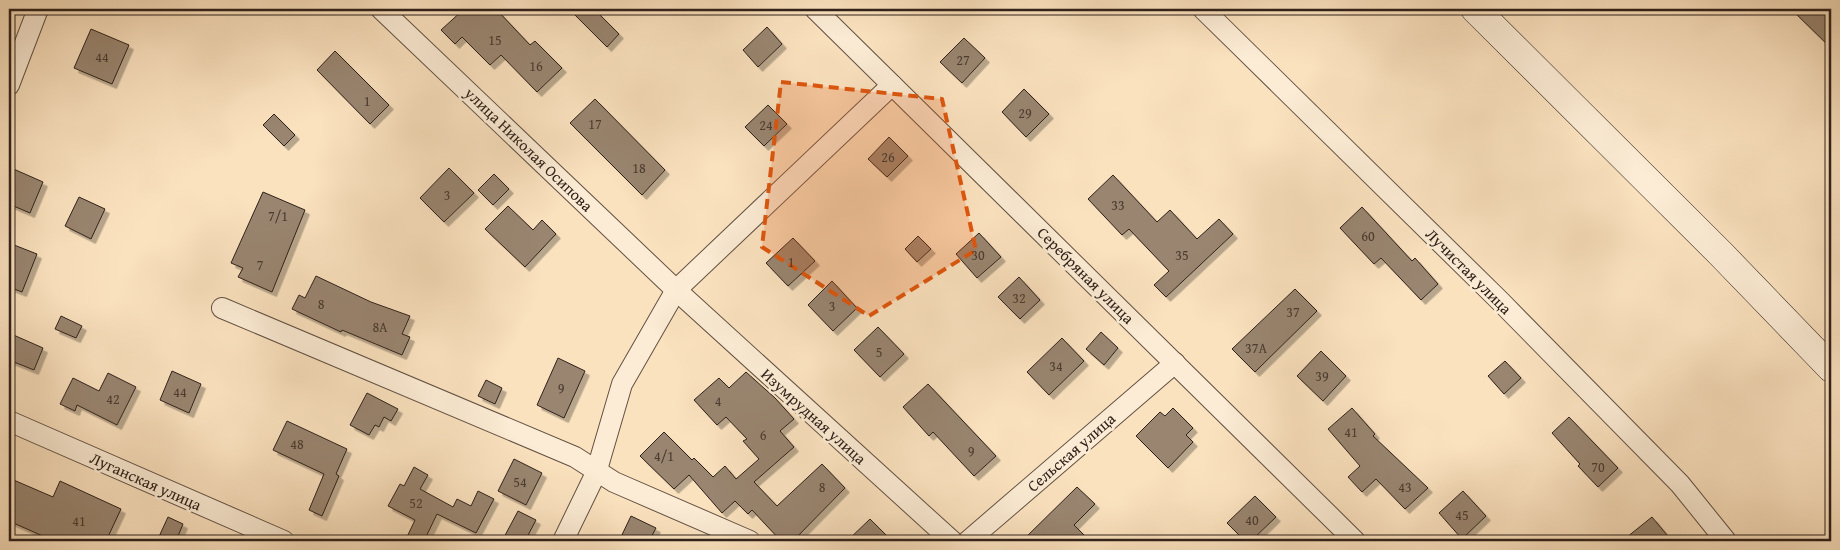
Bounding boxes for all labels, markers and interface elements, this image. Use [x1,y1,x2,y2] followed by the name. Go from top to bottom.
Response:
[488,30,502,50] house number: 15
[95,47,109,67] house number: 44
[956,50,970,70] house number: 27
[529,56,543,76] house number: 16
[459,80,599,217] street label: улица Николая Осипова
[364,91,370,111] house number: 1
[1018,103,1032,123] house number: 29
[588,114,602,134] house number: 17
[759,115,773,135] house number: 24
[881,147,895,167] house number: 26
[632,158,646,178] house number: 18
[444,185,450,205] house number: 3
[1111,195,1125,215] house number: 33
[268,206,288,226] house number: 7/1
[1032,221,1140,329] street label: Серебряная улица
[1420,222,1518,320] street label: Лучистая улица
[1361,226,1375,246] house number: 60
[971,245,985,265] house number: 30
[1175,245,1189,265] house number: 35
[788,252,794,272] house number: 1
[257,255,264,275] house number: 7
[1012,288,1026,308] house number: 32
[318,294,325,314] house number: 8
[829,296,835,316] house number: 3
[1286,302,1300,322] house number: 37
[372,317,388,337] house number: 8А
[1245,338,1267,358] house number: 37А
[876,342,882,362] house number: 5
[1049,356,1063,376] house number: 34
[756,362,872,470] street label: Изумрудная улица
[1315,366,1329,386] house number: 39
[558,378,565,398] house number: 9
[173,382,187,402] house number: 44
[106,389,120,409] house number: 42
[715,391,722,411] house number: 4
[1021,406,1121,497] street label: Сельская улица
[1344,422,1358,442] house number: 41
[760,425,767,445] house number: 6
[290,434,304,454] house number: 48
[968,441,975,461] house number: 9
[86,446,206,516] street label: Луганская улица
[654,446,674,466] house number: 4/1
[1591,457,1605,477] house number: 70
[513,472,527,492] house number: 54
[819,477,826,497] house number: 8
[1398,477,1412,497] house number: 43
[409,493,423,513] house number: 52
[1455,505,1469,525] house number: 45
[1245,510,1259,530] house number: 40
[72,511,86,531] house number: 41

